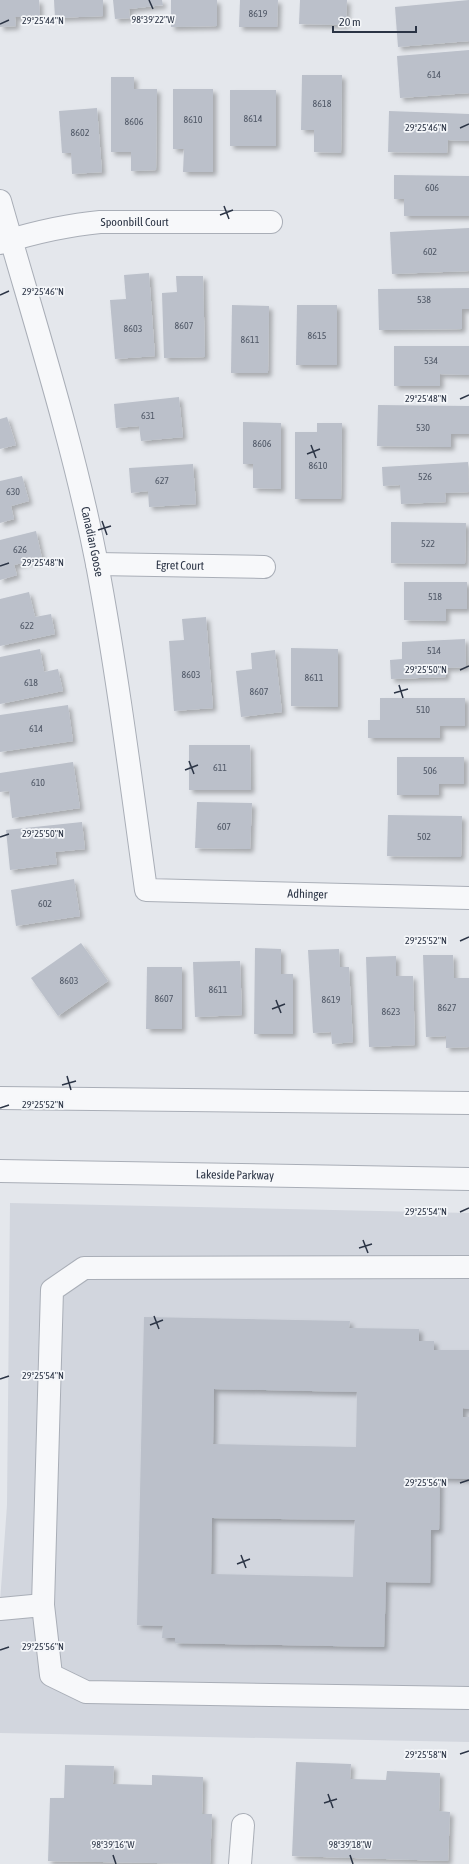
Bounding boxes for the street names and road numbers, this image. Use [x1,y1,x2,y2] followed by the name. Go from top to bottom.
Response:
[101,215,169,229] street label: Spoonbill Court
[78,505,106,578] street label: Canadian Goose
[156,558,205,573] street label: Egret Court
[287,887,328,902] street label: Adhinger
[196,1167,274,1183] street label: Lakeside Parkway

